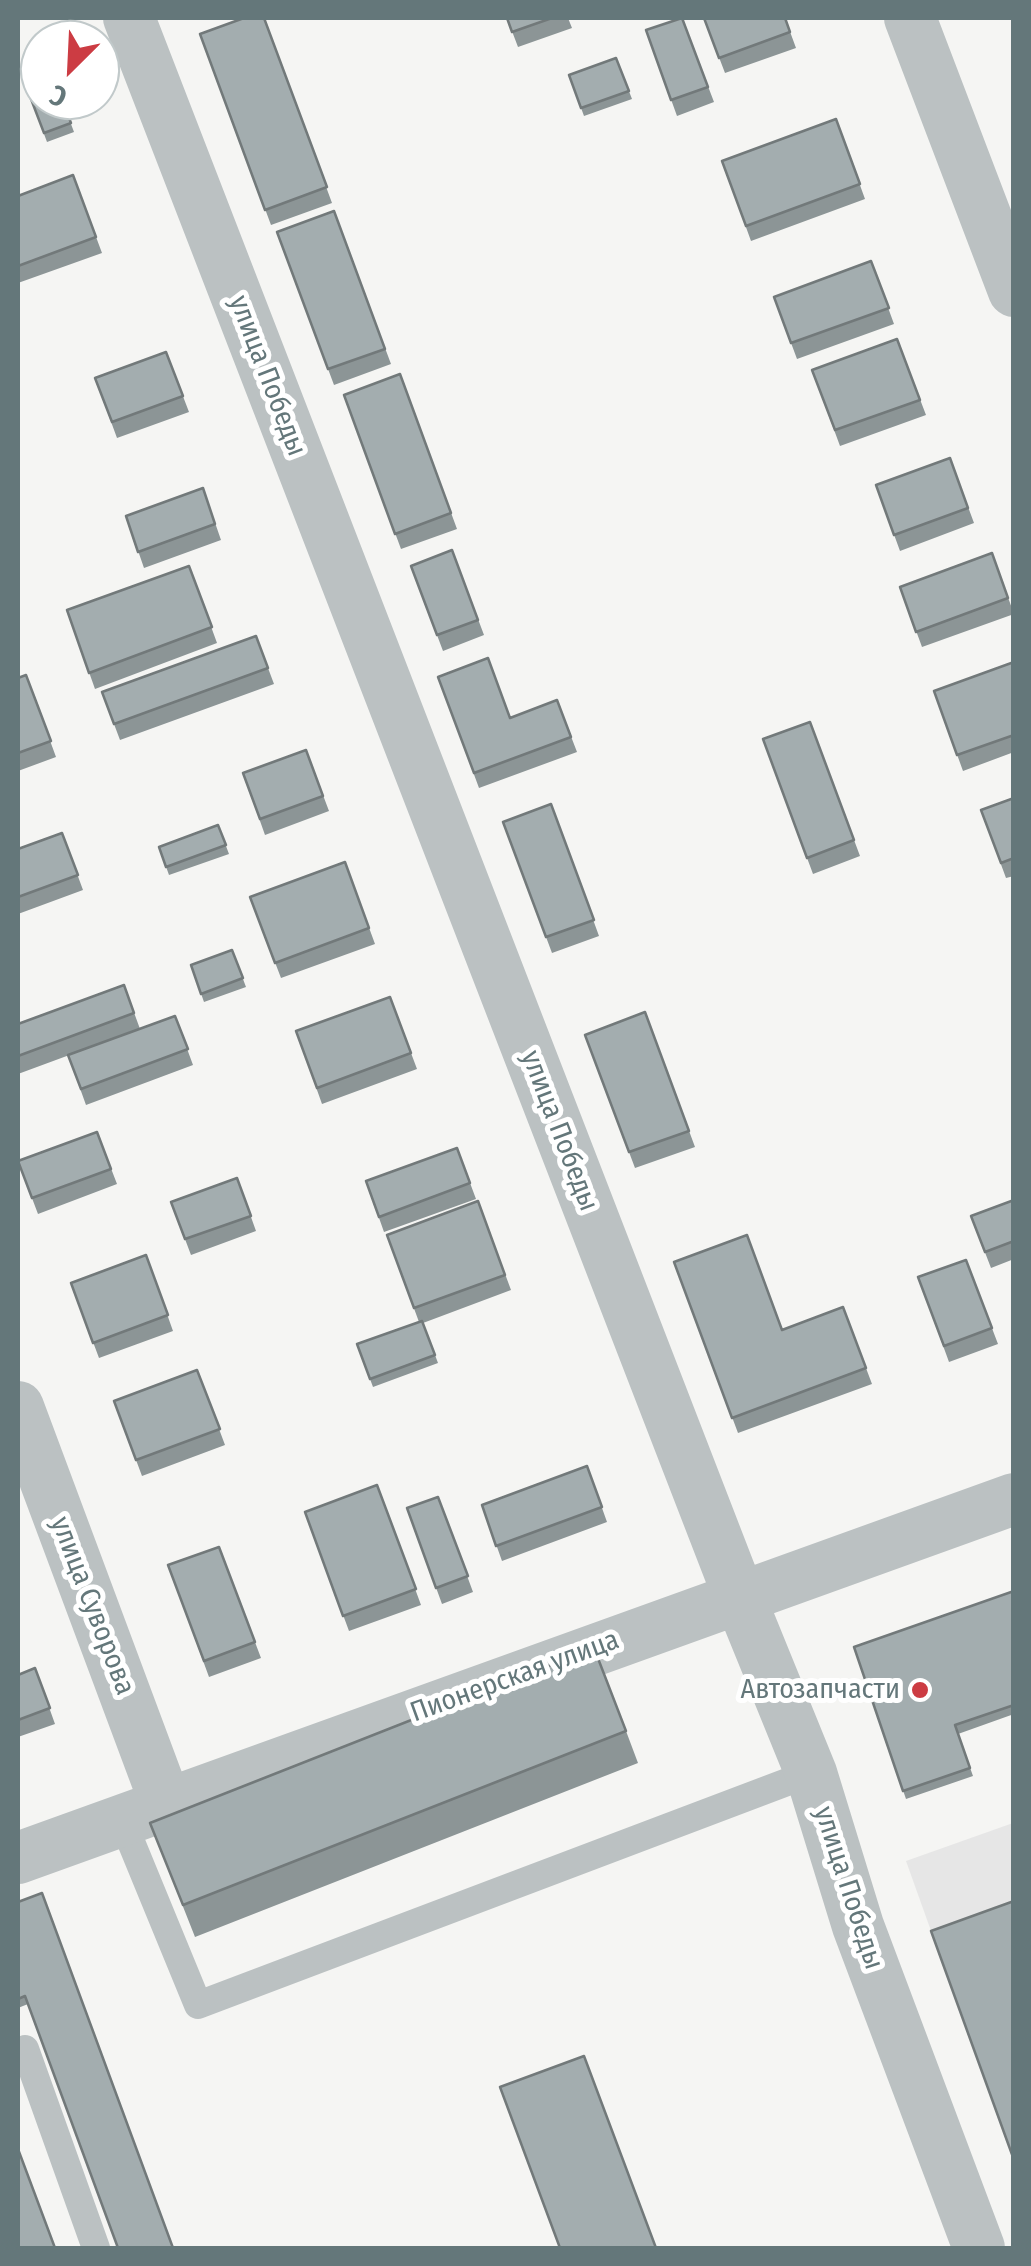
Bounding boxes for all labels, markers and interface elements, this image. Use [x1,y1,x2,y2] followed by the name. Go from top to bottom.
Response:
[20,20,120,120] north arrow
[45,78,72,114] text: С
[221,291,313,461] street label: улица Победы
[513,1046,605,1216] street label: улица Победы
[43,1512,141,1700] street label: улица Суворова
[406,1624,624,1730] street label: Пионерская улица
[740,1673,900,1707] place label: Автозапчасти
[909,1679,931,1701] marker: Автозапчасти
[806,1802,890,1974] street label: улица Победы

